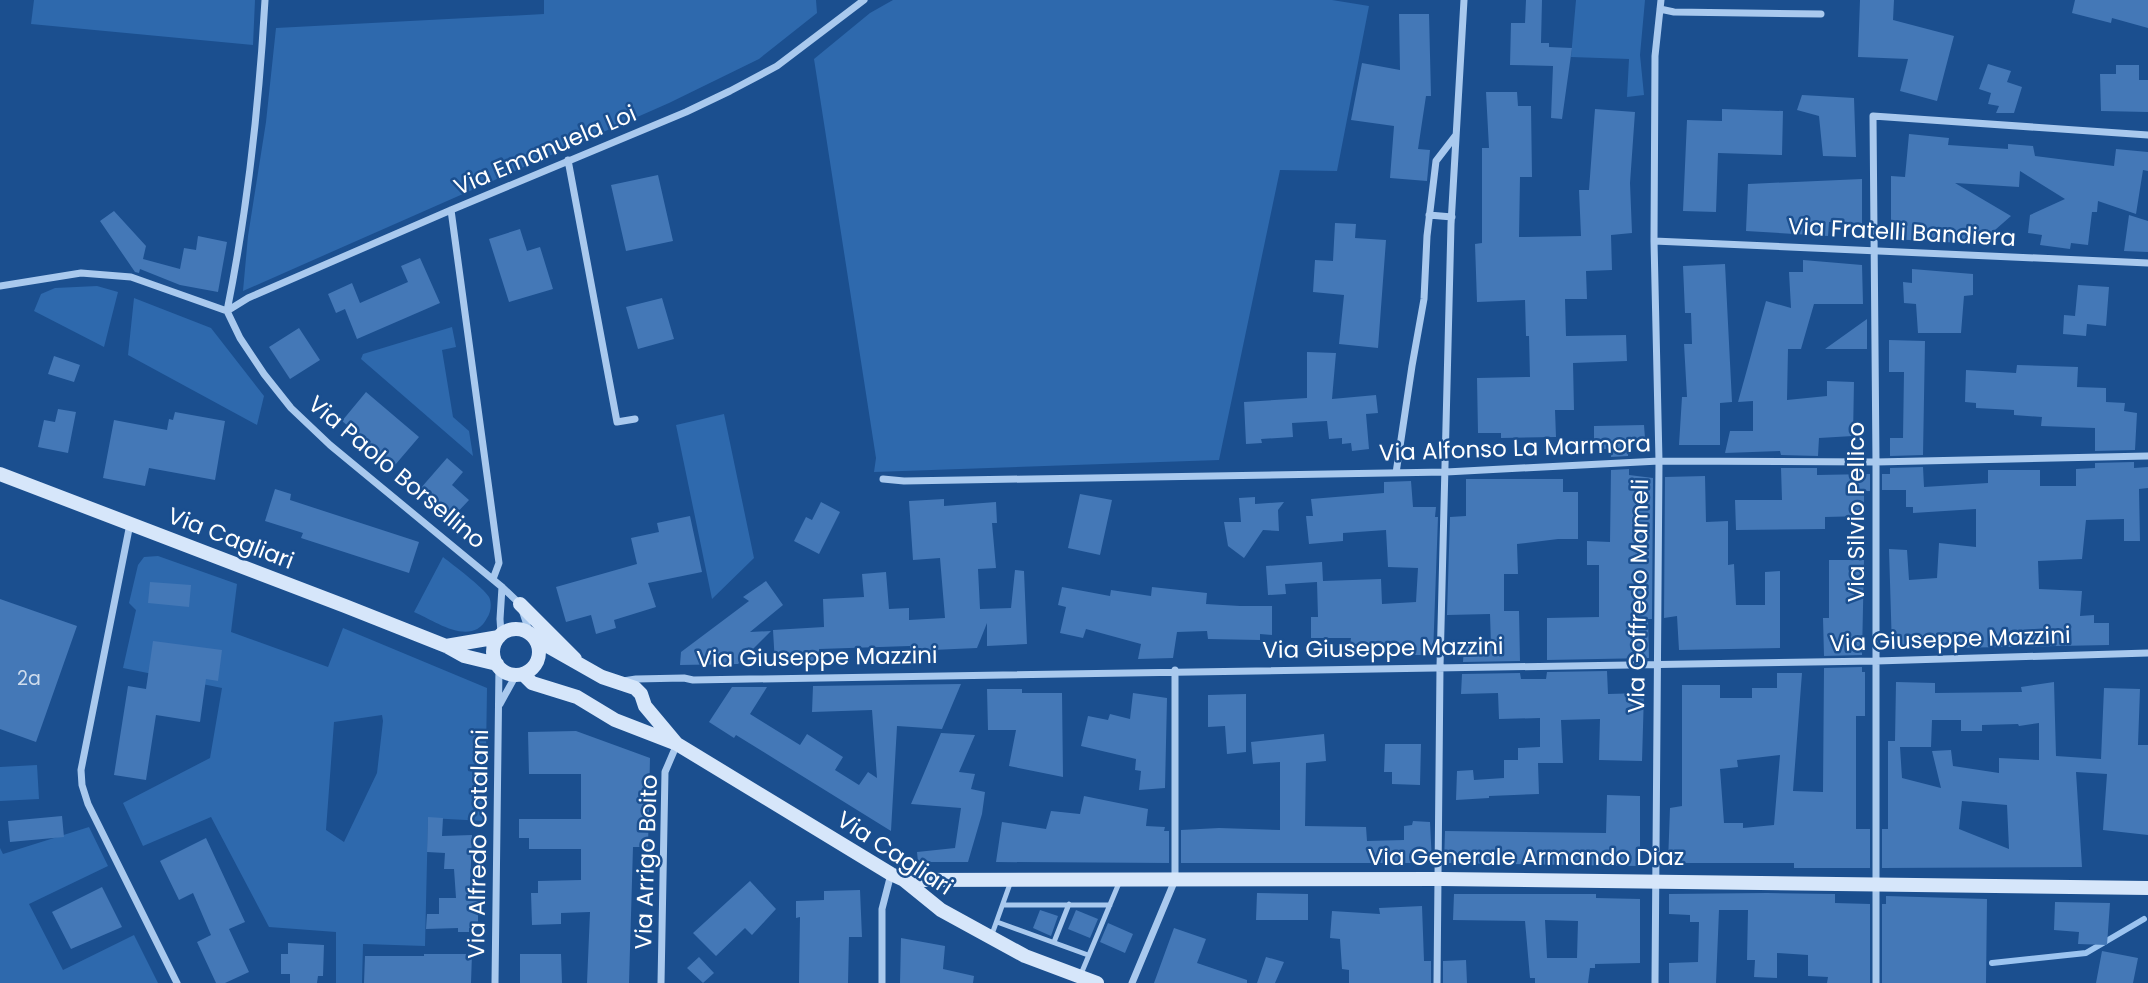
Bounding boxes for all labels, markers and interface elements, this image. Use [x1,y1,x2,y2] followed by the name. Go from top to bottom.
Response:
[449,97,641,203] street label: Via Emanuela Loi
[1787,210,2017,254] street label: Via Fratelli Bandiera
[301,388,493,556] street label: Via Paolo Borsellino
[1840,422,1872,602] street label: Via Silvio Pellico
[1379,427,1651,469] street label: Via Alfonso La Marmora
[1620,478,1656,714] street label: Via Goffredo Mameli
[163,499,299,577] street label: Via Cagliari
[1829,619,2071,659] street label: Via Giuseppe Mazzini
[1262,630,1504,666] street label: Via Giuseppe Mazzini
[696,639,938,675] street label: Via Giuseppe Mazzini
[17,665,41,692] house number: 2a
[460,729,496,959] street label: Via Alfredo Catalani
[627,774,665,950] street label: Via Arrigo Boito
[831,803,959,903] street label: Via Cagliari
[1368,841,1684,873] street label: Via Generale Armando Diaz

